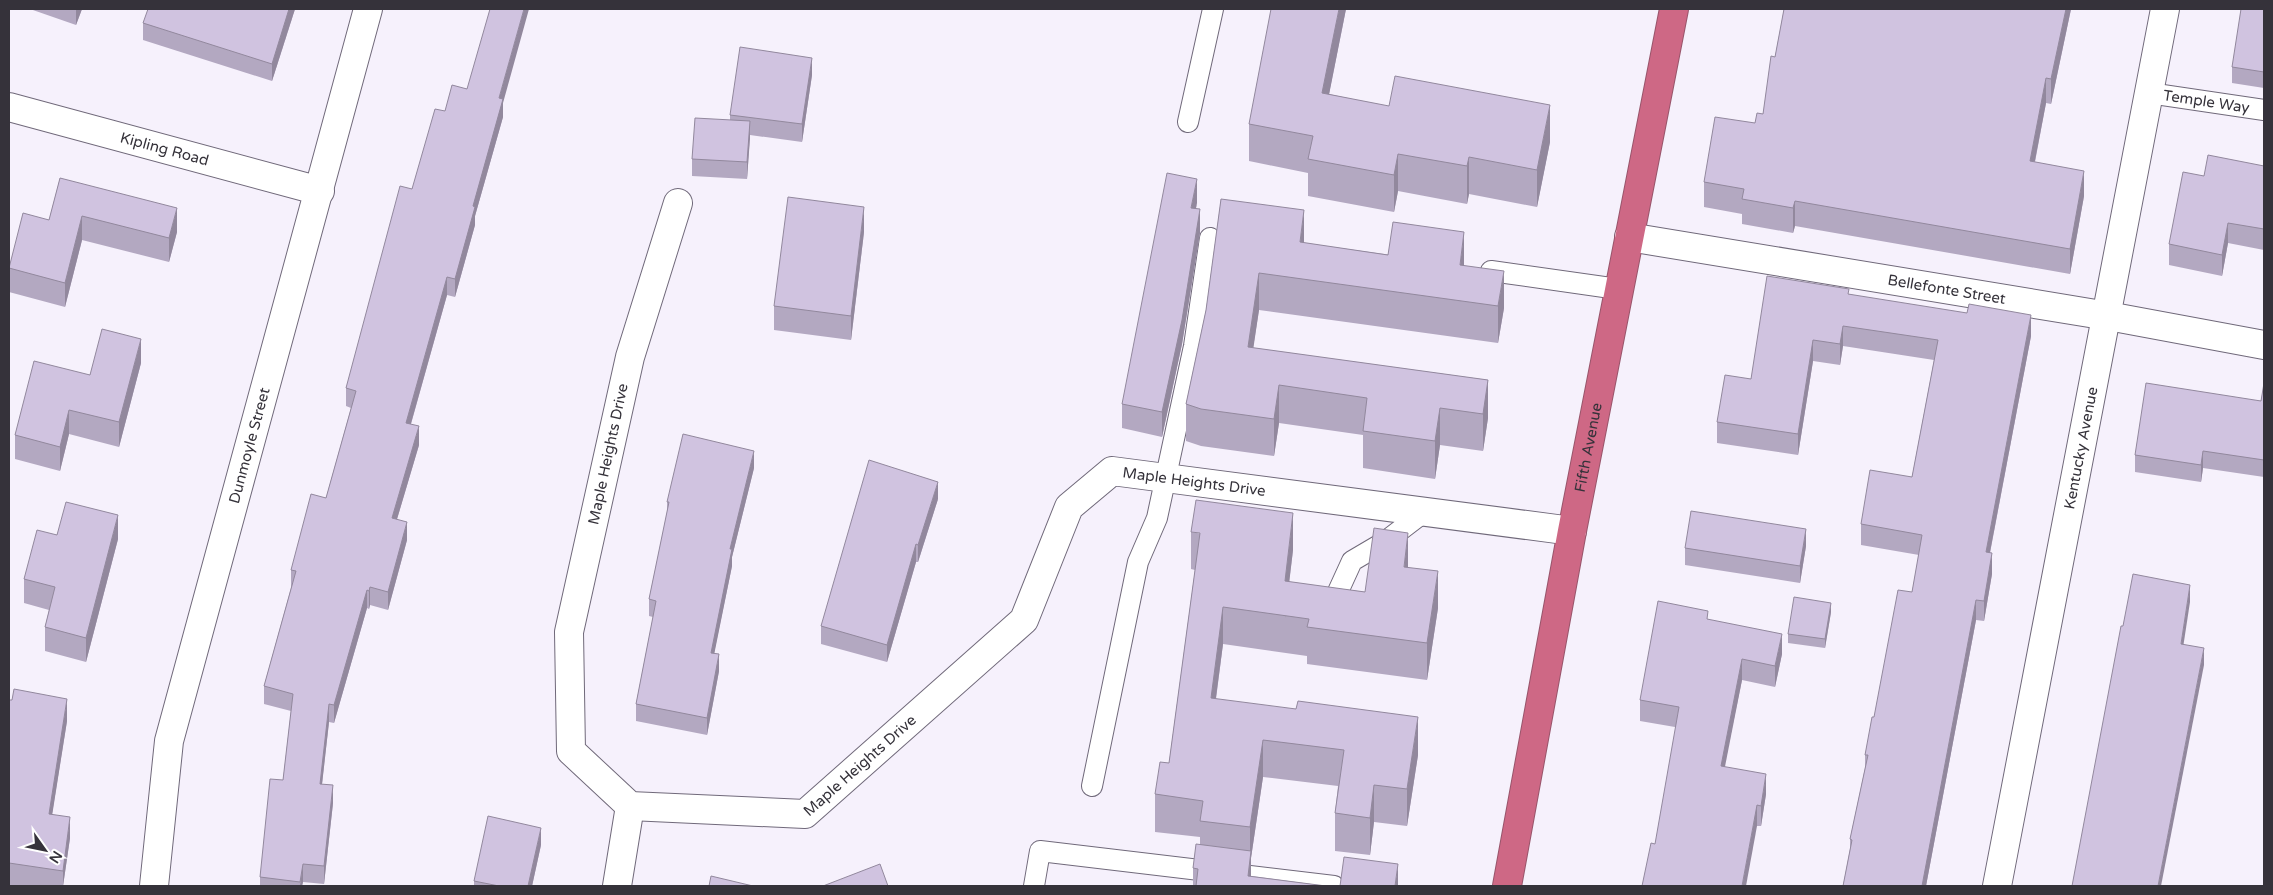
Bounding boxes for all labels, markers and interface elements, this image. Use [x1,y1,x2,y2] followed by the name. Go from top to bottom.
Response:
[2162,86,2251,117] street label: Temple Way
[118,128,211,170] street label: Kipling Road
[1886,271,2007,308] street label: Bellefonte Street
[584,382,632,526] street label: Maple Heights Drive
[225,385,274,505] street label: Dunmoyle Street
[2060,385,2101,511] street label: Kentucky Avenue
[1571,401,1606,494] street label: Fifth Avenue
[1122,463,1267,500] street label: Maple Heights Drive
[800,711,920,820] street label: Maple Heights Drive
[20,825,70,875] north arrow
[45,847,66,866] text: N

